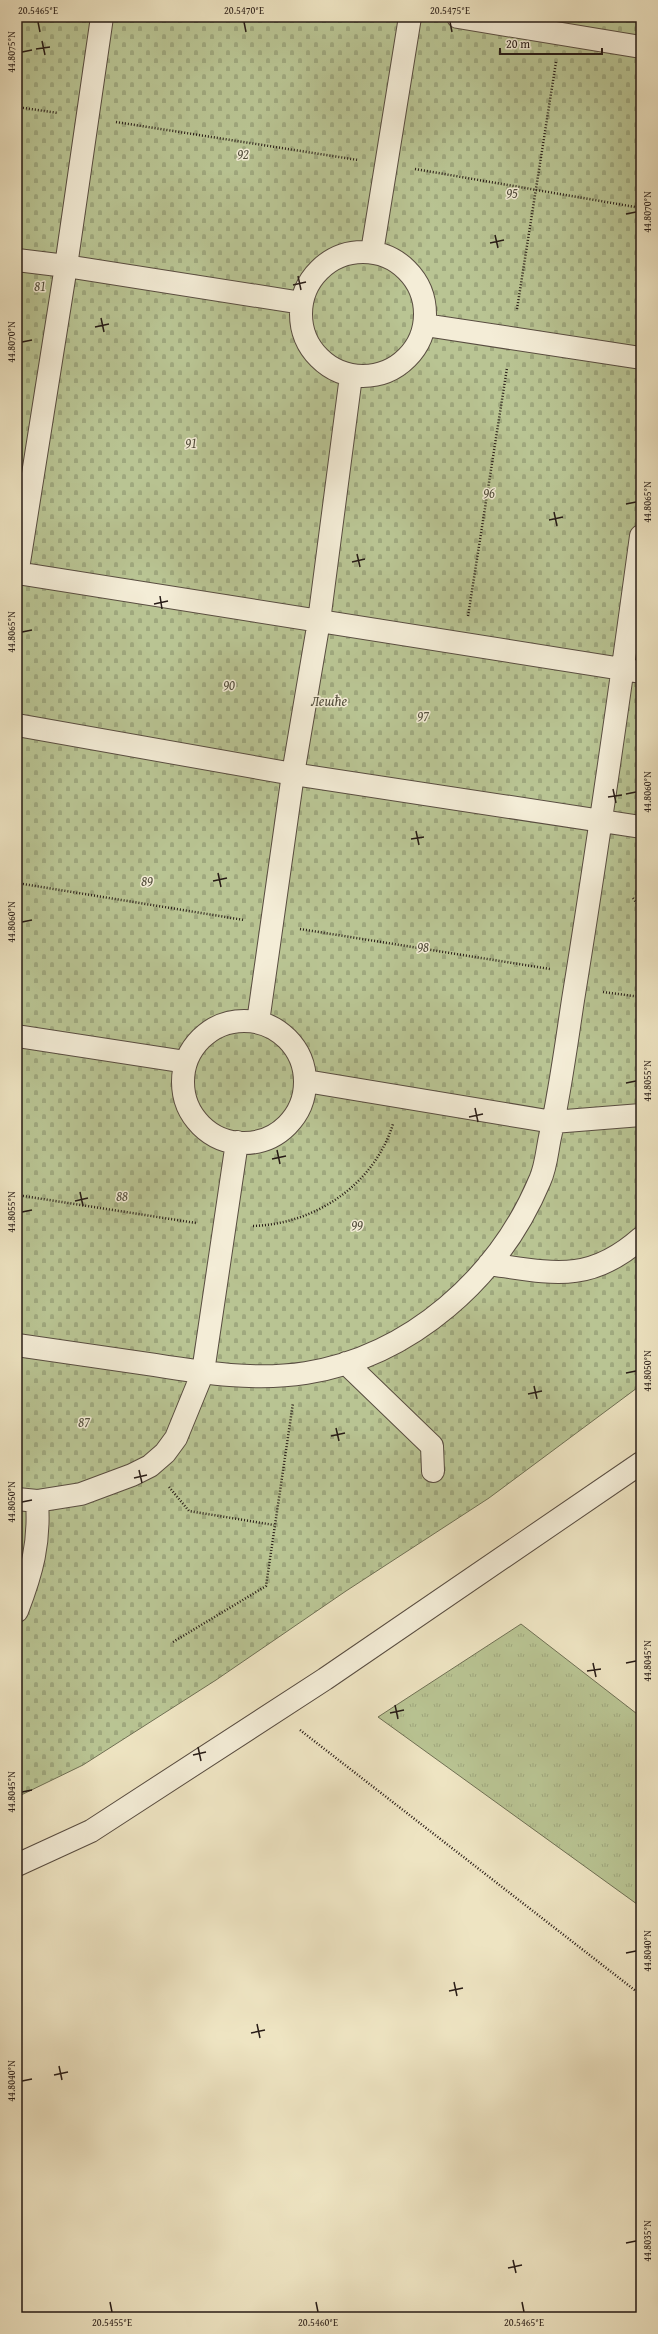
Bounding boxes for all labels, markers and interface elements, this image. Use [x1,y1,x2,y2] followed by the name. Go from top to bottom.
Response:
[18,3,58,18] text: 20.5465°E
[224,3,264,18] text: 20.5470°E
[430,3,470,18] text: 20.5475°E
[500,30,602,56] scale bar
[4,31,19,73] text: 44.8075°N
[506,35,530,52] text: 20 m
[237,144,249,164] park label: 92
[506,183,518,203] park label: 95
[640,191,655,233] text: 44.8070°N
[34,276,46,296] park label: 81
[4,321,19,363] text: 44.8070°N
[185,433,197,453] park label: 91
[640,481,655,523] text: 44.8065°N
[483,483,495,503] park label: 96
[4,611,19,653] text: 44.8065°N
[223,675,235,695] park label: 90
[311,691,348,711] park label: Лешће
[417,706,430,726] park label: 97
[640,771,655,813] text: 44.8060°N
[141,871,153,891] park label: 89
[4,901,19,943] text: 44.8060°N
[417,937,429,957] park label: 98
[640,1060,655,1102] text: 44.8055°N
[116,1186,128,1206] park label: 88
[4,1191,19,1233] text: 44.8055°N
[351,1215,363,1235] park label: 99
[640,1350,655,1392] text: 44.8050°N
[78,1412,91,1432] park label: 87
[4,1481,19,1523] text: 44.8050°N
[640,1640,655,1682] text: 44.8045°N
[4,1771,19,1813] text: 44.8045°N
[640,1930,655,1972] text: 44.8040°N
[4,2060,19,2102] text: 44.8040°N
[640,2220,655,2262] text: 44.8035°N
[92,2315,132,2330] text: 20.5455°E
[298,2315,338,2330] text: 20.5460°E
[504,2315,544,2330] text: 20.5465°E

